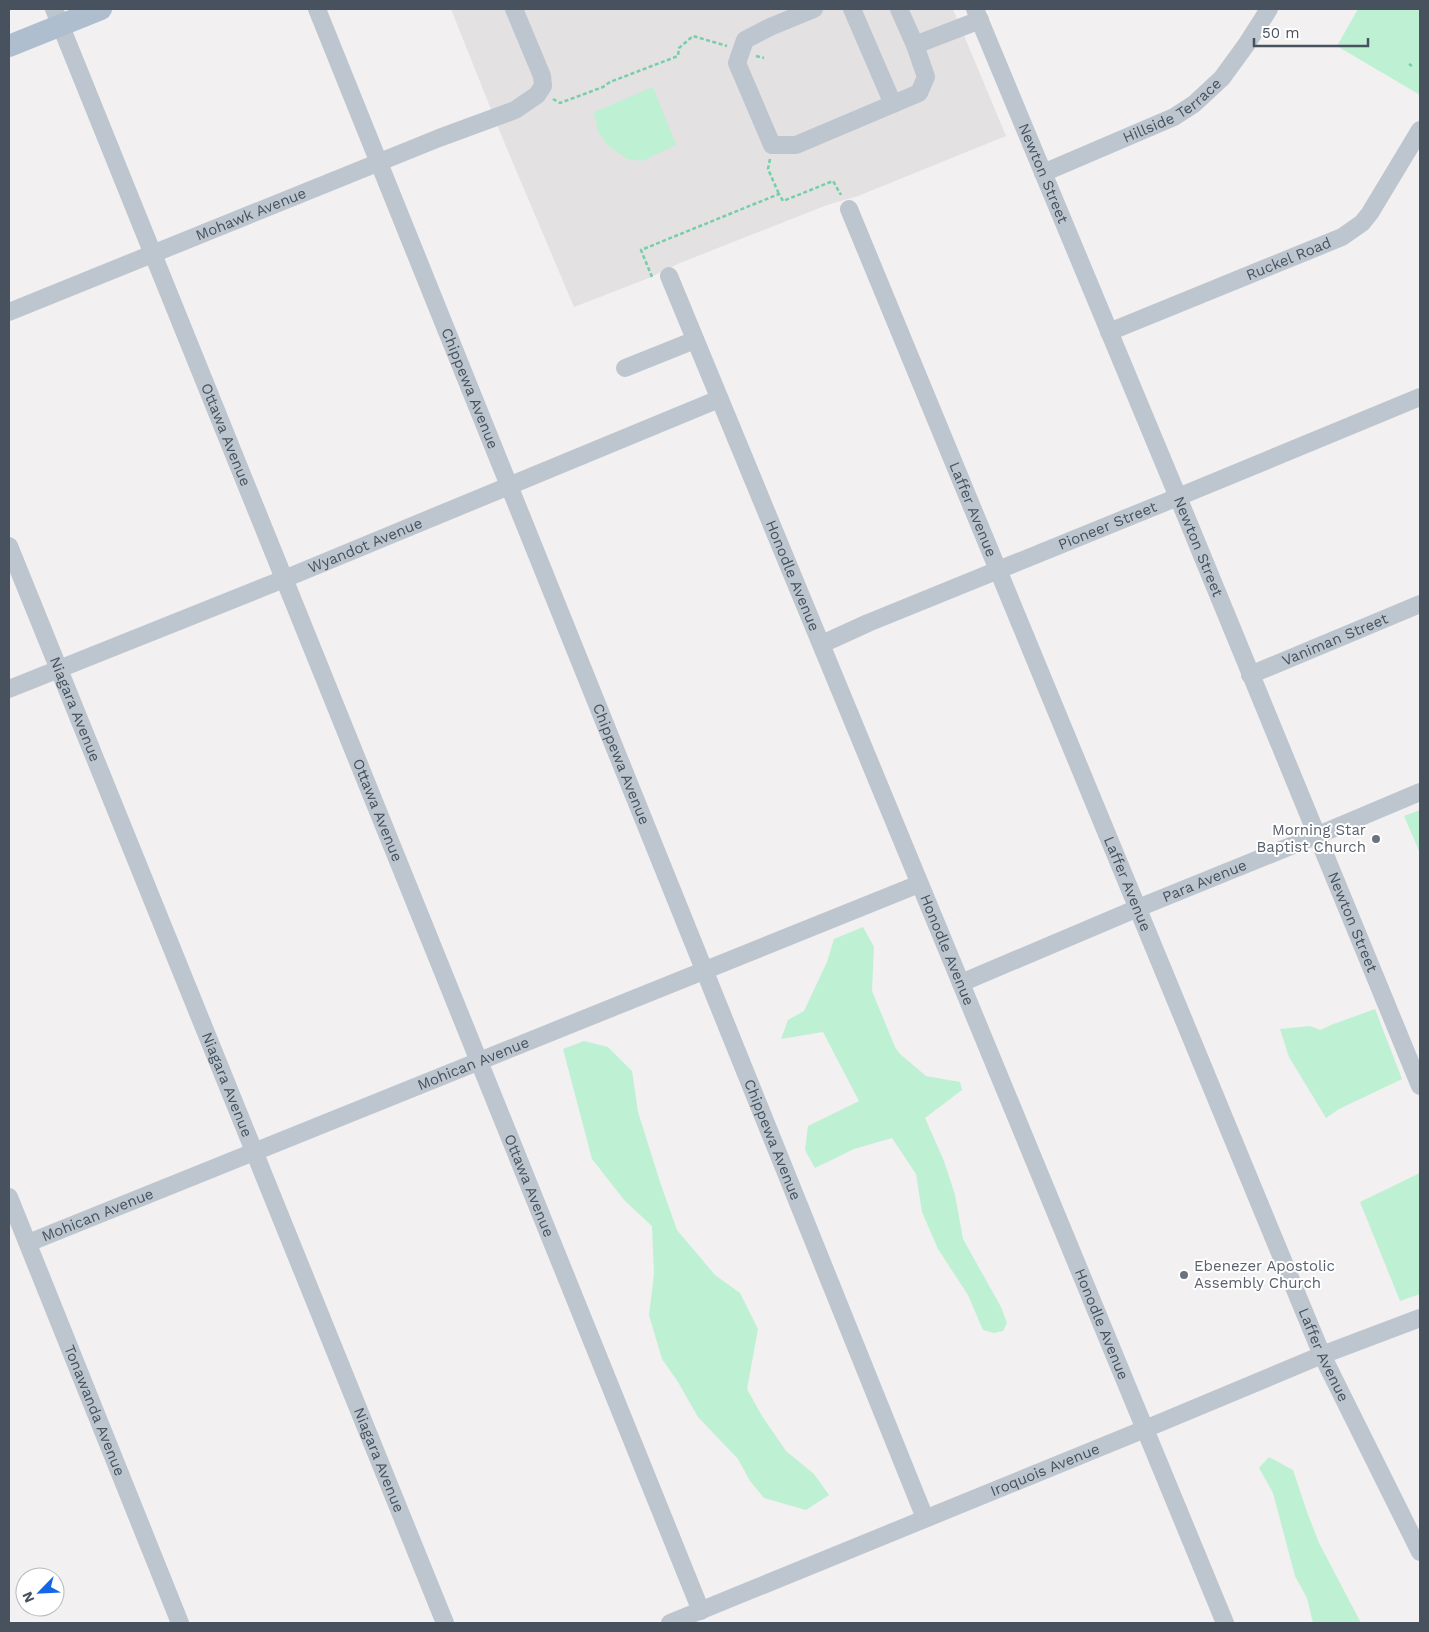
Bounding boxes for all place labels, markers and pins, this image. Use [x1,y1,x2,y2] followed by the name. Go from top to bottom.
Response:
[1256,821,1366,856] place label: Morning Star Baptist Church
[1370,833,1382,845] marker: Morning Star Baptist Church
[1194,1257,1335,1292] place label: Ebenezer Apostolic Assembly Church
[1178,1269,1190,1281] marker: Ebenezer Apostolic Assembly Church

